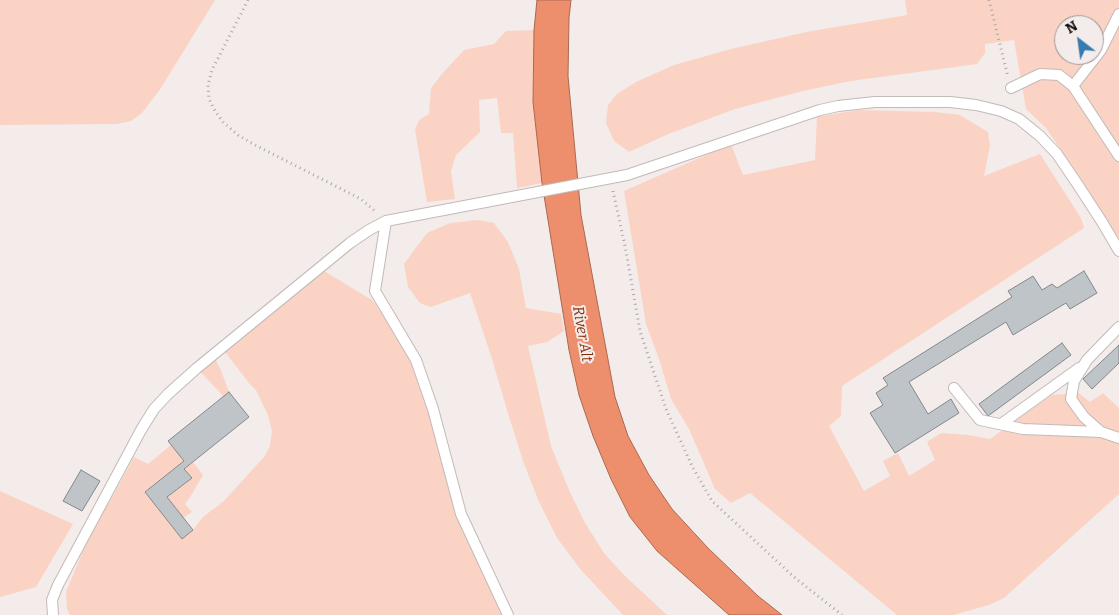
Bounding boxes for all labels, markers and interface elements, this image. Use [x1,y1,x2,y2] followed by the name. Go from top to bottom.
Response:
[1054,15,1104,65] north arrow
[1063,17,1081,38] text: N
[568,305,596,363] water label: River Alt

